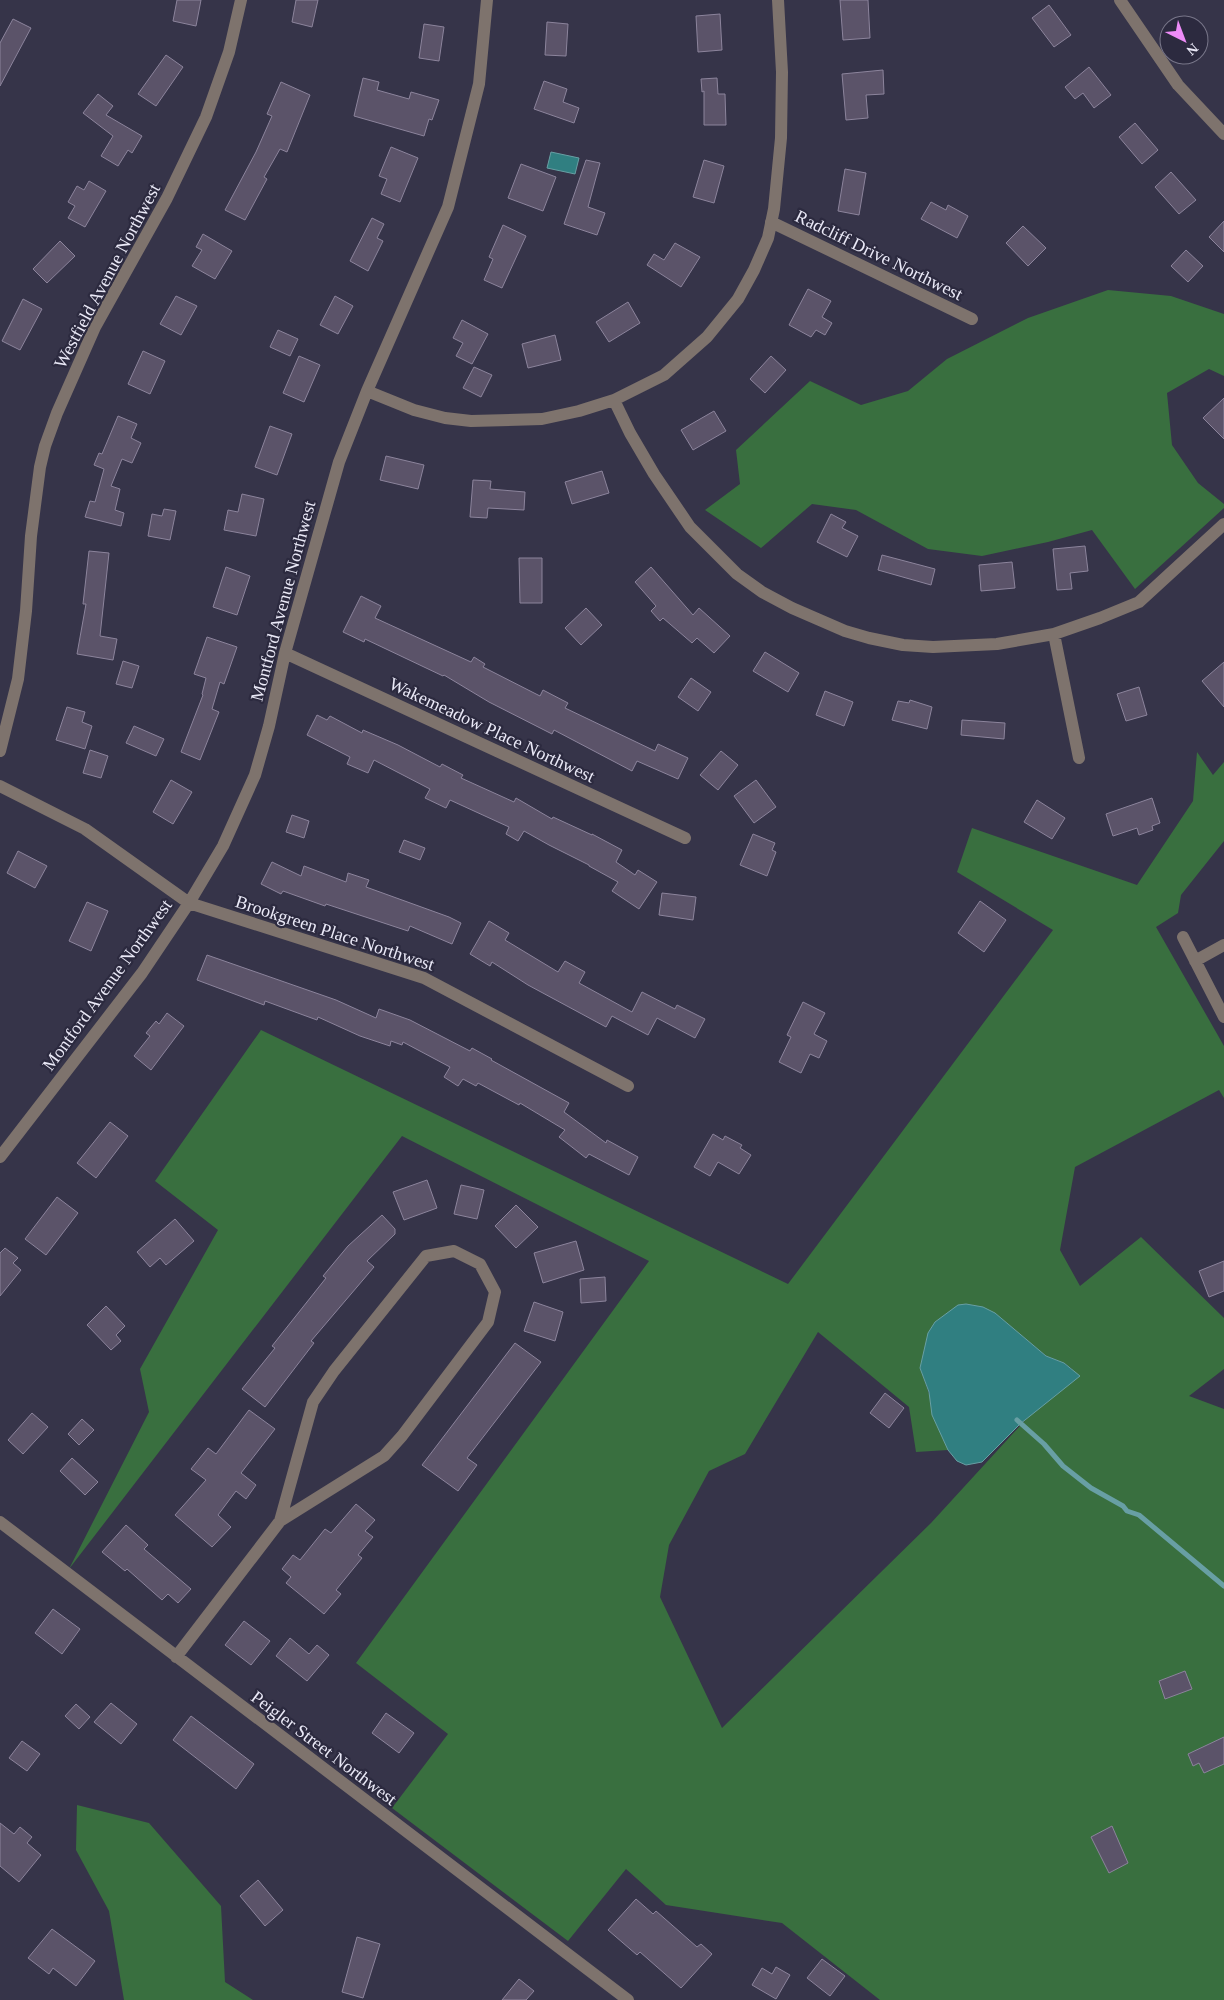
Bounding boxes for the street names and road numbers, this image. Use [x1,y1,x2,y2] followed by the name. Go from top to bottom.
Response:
[50,180,164,372] street label: Westfield Avenue Northwest
[792,206,966,304] street label: Radcliff Drive Northwest
[247,499,319,703] street label: Montford Avenue Northwest
[386,674,598,786] street label: Wakemeadow Place Northwest
[233,891,437,975] street label: Brookgreen Place Northwest
[38,896,176,1074] street label: Montford Avenue Northwest
[247,1687,401,1809] street label: Peigler Street Northwest

